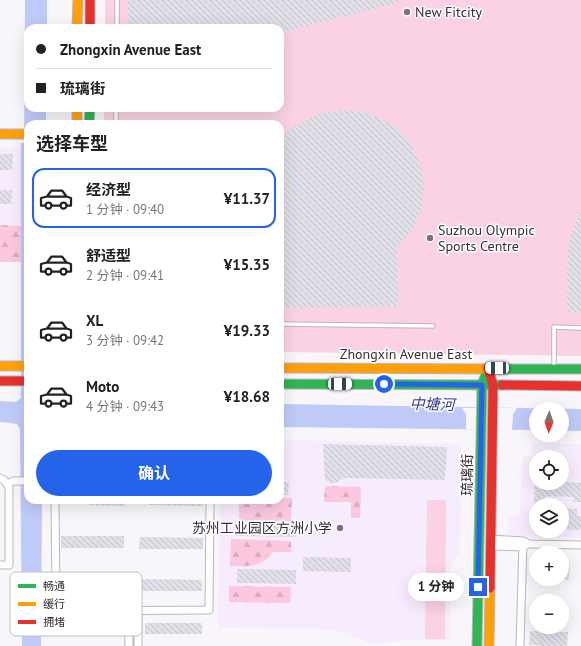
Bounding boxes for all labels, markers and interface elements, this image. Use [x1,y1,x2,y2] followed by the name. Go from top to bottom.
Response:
[415,3,482,21] place label: New Fitcity
[402,7,412,17] marker: New Fitcity
[60,40,201,59] text: Zhongxin Avenue East
[60,79,105,98] text: 琉璃街
[36,132,108,155] text: 选择车型
[38,180,74,216] icon: car
[86,180,131,199] text: 经济型
[224,189,270,208] text: ¥11.37
[86,201,164,218] text: 1 分钟 · 09:40
[438,221,535,255] place label: Suzhou Olympic Sports Centre
[425,233,435,243] marker: Suzhou Olympic Sports Centre
[38,246,74,282] icon: car
[86,246,131,265] text: 舒适型
[224,255,270,274] text: ¥15.35
[86,267,164,284] text: 2 分钟 · 09:41
[86,311,103,330] text: XL
[38,312,74,348] icon: car
[224,321,270,340] text: ¥19.33
[86,332,164,349] text: 3 分钟 · 09:42
[340,345,472,363] street label: Zhongxin Avenue East
[485,362,509,374] car
[375,375,393,393] route start
[86,377,119,396] text: Moto
[38,378,74,414] icon: car
[328,378,352,390] car
[224,387,270,406] text: ¥18.68
[409,394,458,414] water label: 中塘河
[86,398,164,415] text: 4 分钟 · 09:43
[529,402,569,442] north arrow
[529,402,569,634] map controls
[36,450,272,496] button: 确认
[529,450,569,490] button: locate
[458,454,476,496] street label: 琉璃街
[529,498,569,538] button: layers
[192,519,332,537] place label: 苏州工业园区方洲小学
[335,523,345,533] marker: 苏州工业园区方洲小学
[529,546,569,586] button: +
[10,572,142,636] legend
[408,573,464,601] callout: 1 分钟
[418,578,454,595] text: 1 分钟
[469,578,487,596] route end
[43,579,65,593] text: 畅通
[529,594,569,634] button: −
[43,597,65,611] text: 缓行
[43,615,65,629] text: 拥堵

